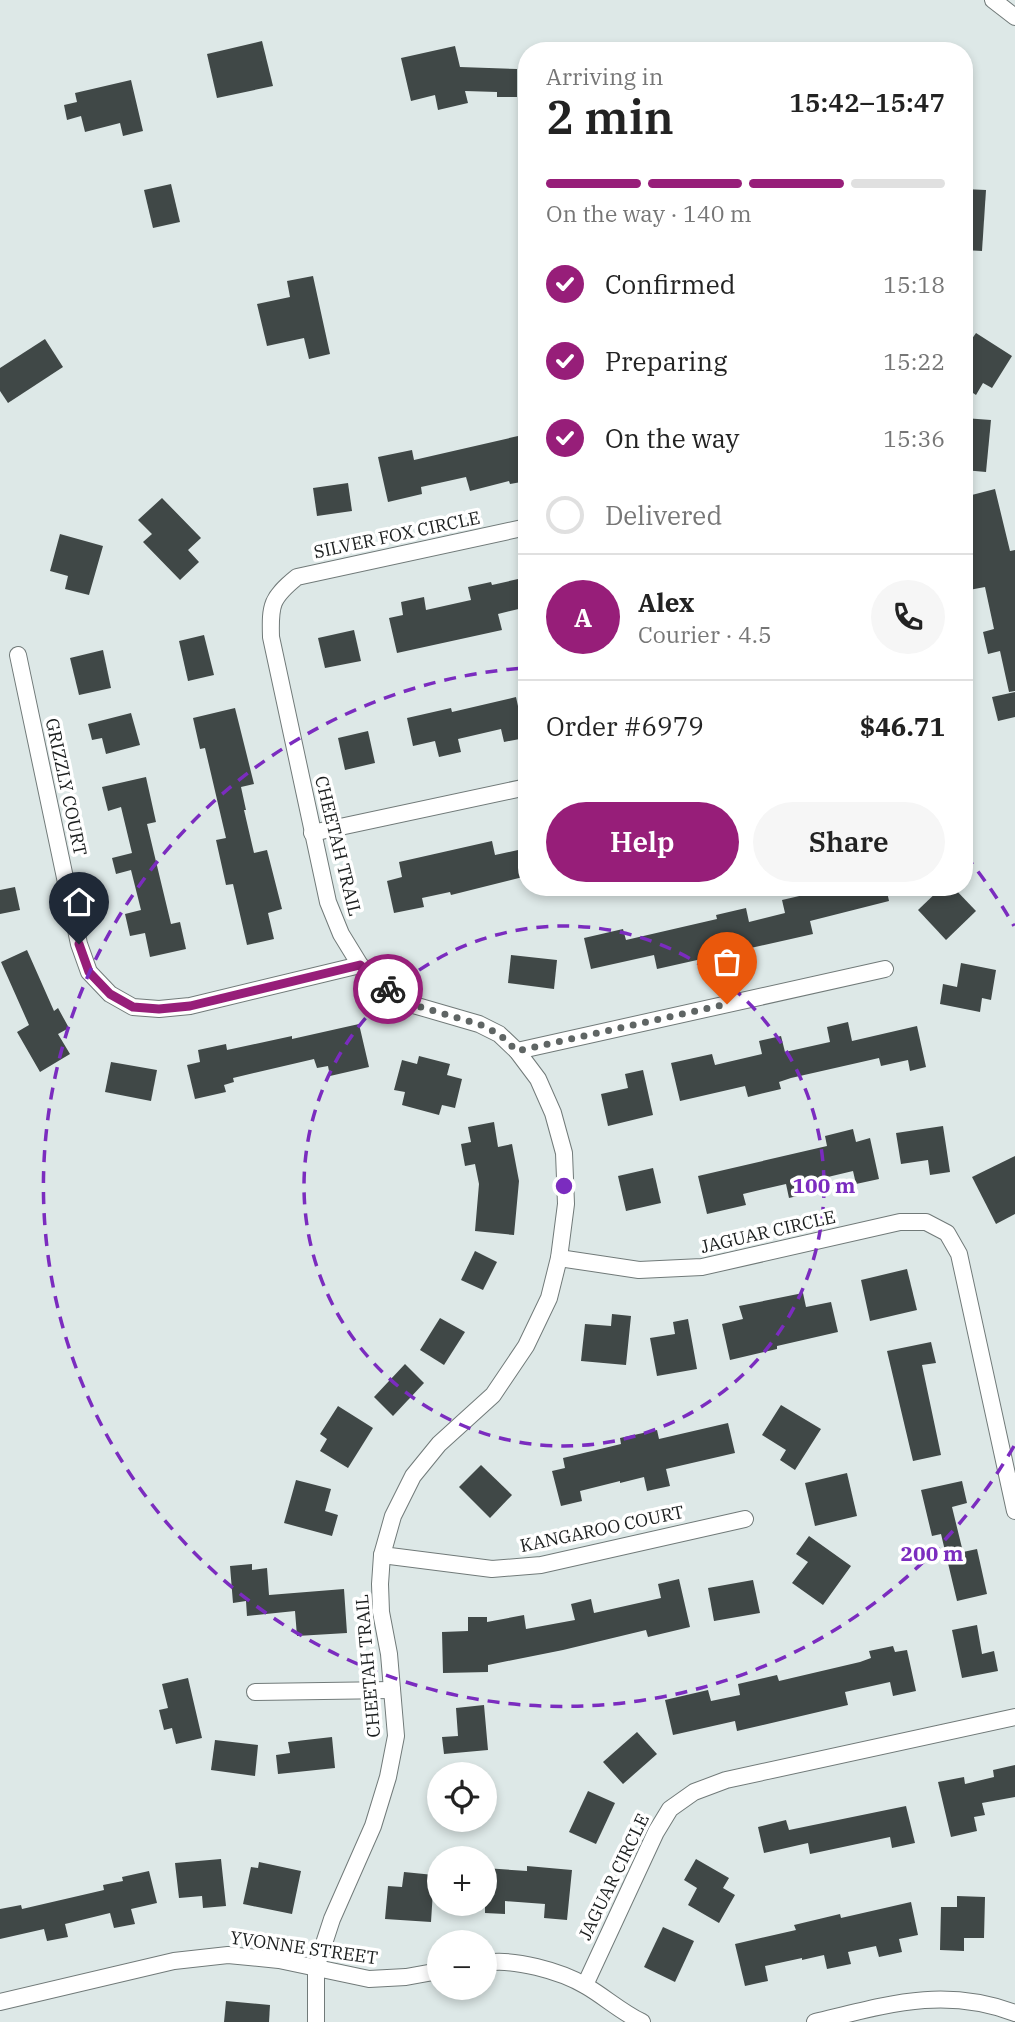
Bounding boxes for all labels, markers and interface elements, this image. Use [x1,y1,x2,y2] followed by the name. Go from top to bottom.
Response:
[546,61,663,91] text: Arriving in
[789,85,945,119] text: 15:42–15:47
[546,87,674,147] text: 2 min
[546,198,752,228] text: On the way · 140 m
[546,265,584,303] icon: check
[605,267,736,301] text: Confirmed
[883,269,945,299] text: 15:18
[546,342,584,380] icon: check
[605,344,727,378] text: Preparing
[883,346,945,376] text: 15:22
[546,419,584,457] icon: check
[605,421,739,455] text: On the way
[883,423,945,453] text: 15:36
[605,498,722,532] text: Delivered
[312,506,482,563] street label: SILVER FOX CIRCLE
[871,580,945,654] button: phone
[638,585,694,619] text: Alex
[574,600,592,634] text: A
[638,619,772,649] text: Courier · 4.5
[546,709,704,743] text: Order #6979
[860,709,945,743] text: $46.71
[41,716,92,858] street label: GRIZZLY COURT
[310,773,367,918] street label: CHEETAH TRAIL
[546,802,739,882] button: Help
[753,802,945,882] button: Share
[49,872,109,944] pin
[60,883,98,921] icon: home
[697,932,757,1004] pin
[708,943,746,981] icon: bag
[353,954,423,1024] courier
[369,970,407,1008] icon: bike
[792,1171,856,1199] text: 100 m
[552,1174,576,1198] centre of rings
[698,1205,838,1258] street label: JAGUAR CIRCLE
[518,1500,686,1557] street label: KANGAROO COURT
[900,1539,964,1567] text: 200 m
[350,1593,385,1739] street label: CHEETAH TRAIL
[427,1762,497,2000] map controls
[427,1762,497,1832] button: locate
[573,1810,654,1944] street label: JAGUAR CIRCLE
[427,1846,497,1916] button: +
[229,1926,380,1969] street label: YVONNE STREET
[427,1930,497,2000] button: −

